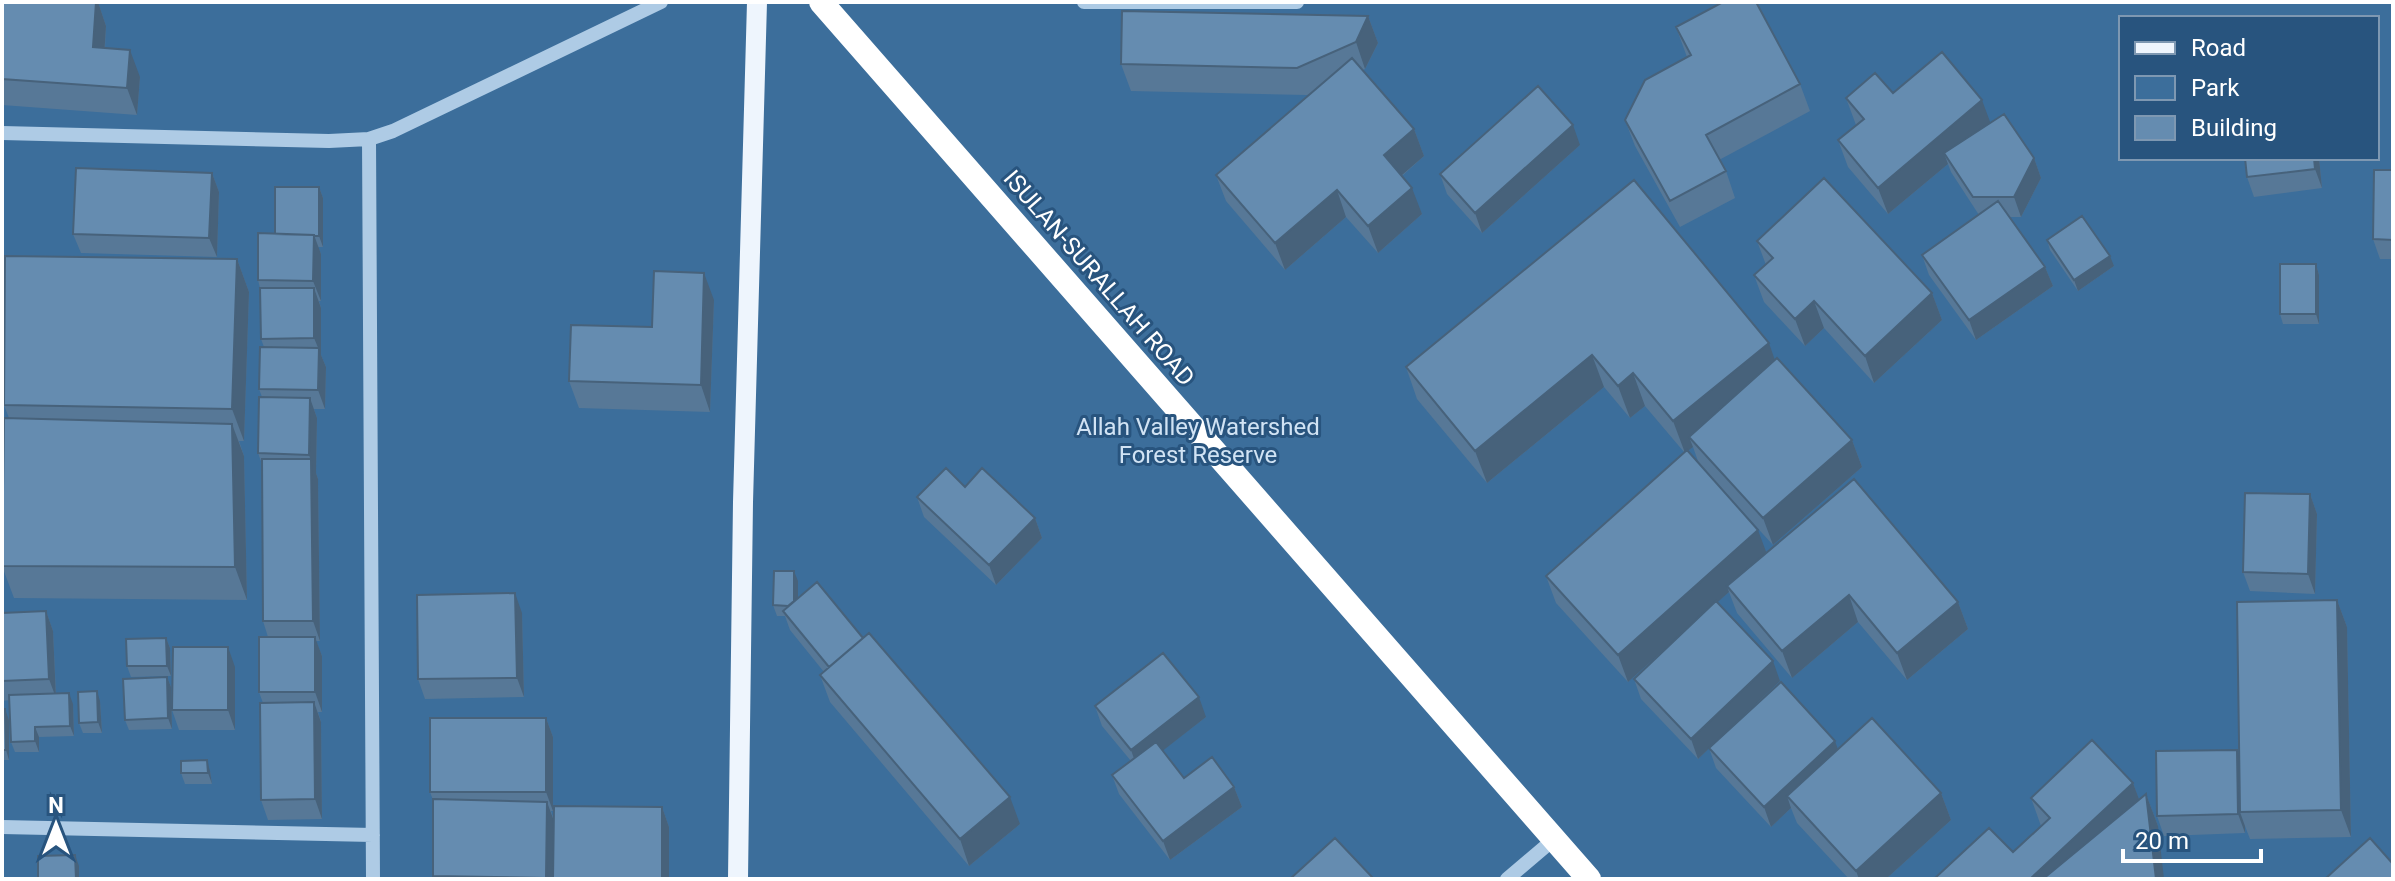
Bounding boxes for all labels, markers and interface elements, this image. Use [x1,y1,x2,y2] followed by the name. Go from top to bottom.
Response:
[2119,16,2379,160] legend
[2191,34,2246,62] text: Road
[2191,74,2240,102] text: Park
[2191,114,2277,142] text: Building
[998,165,1200,391] street label: ISULAN-SURALLAH ROAD
[1076,413,1320,469] park label: Allah Valley Watershed Forest Reserve
[16,785,96,865] north arrow
[48,793,64,818] text: N
[2123,813,2261,863] scale bar
[2135,827,2189,855] text: 20 m

